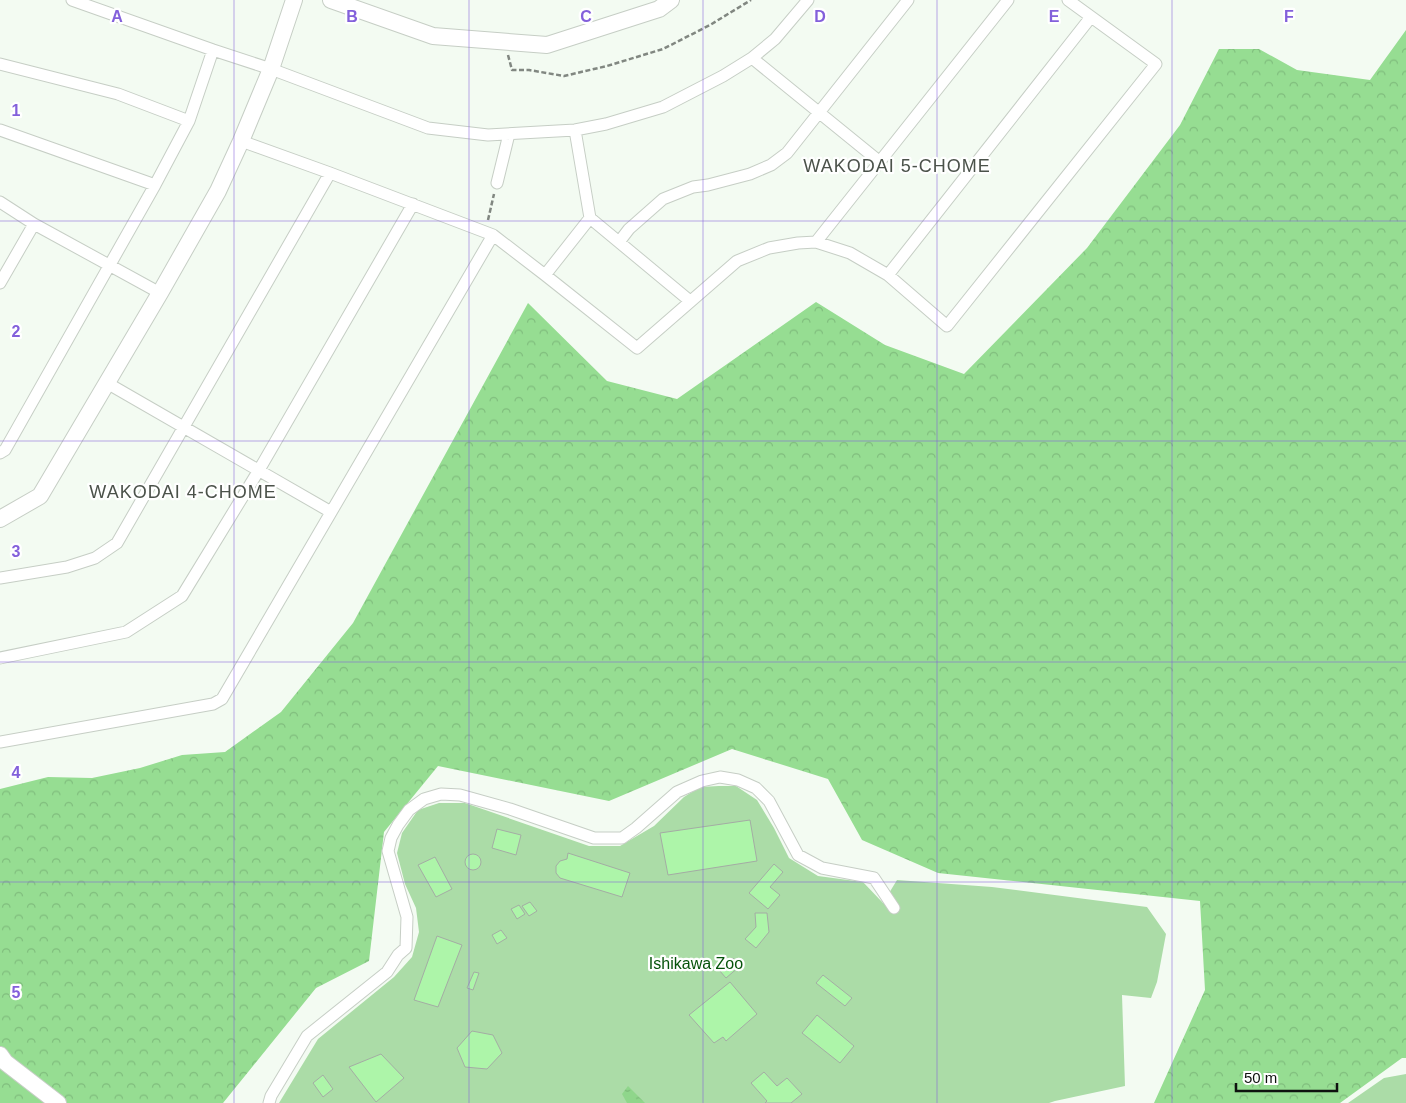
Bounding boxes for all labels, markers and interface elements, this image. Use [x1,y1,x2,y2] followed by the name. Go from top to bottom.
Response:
[111,8,123,25] text: A
[346,8,358,25] text: B
[580,8,592,25] text: C
[814,8,826,25] text: D
[1049,8,1060,25] text: E
[1284,8,1294,25] text: F
[12,102,21,119] text: 1
[803,156,991,176] district label: WAKODAI 5-CHOME
[12,323,21,340] text: 2
[89,482,277,502] district label: WAKODAI 4-CHOME
[12,543,21,560] text: 3
[12,764,21,781] text: 4
[649,955,743,972] park label: Ishikawa Zoo
[12,984,21,1001] text: 5
[1236,1060,1337,1092] scale bar
[1244,1069,1277,1086] text: 50 m

